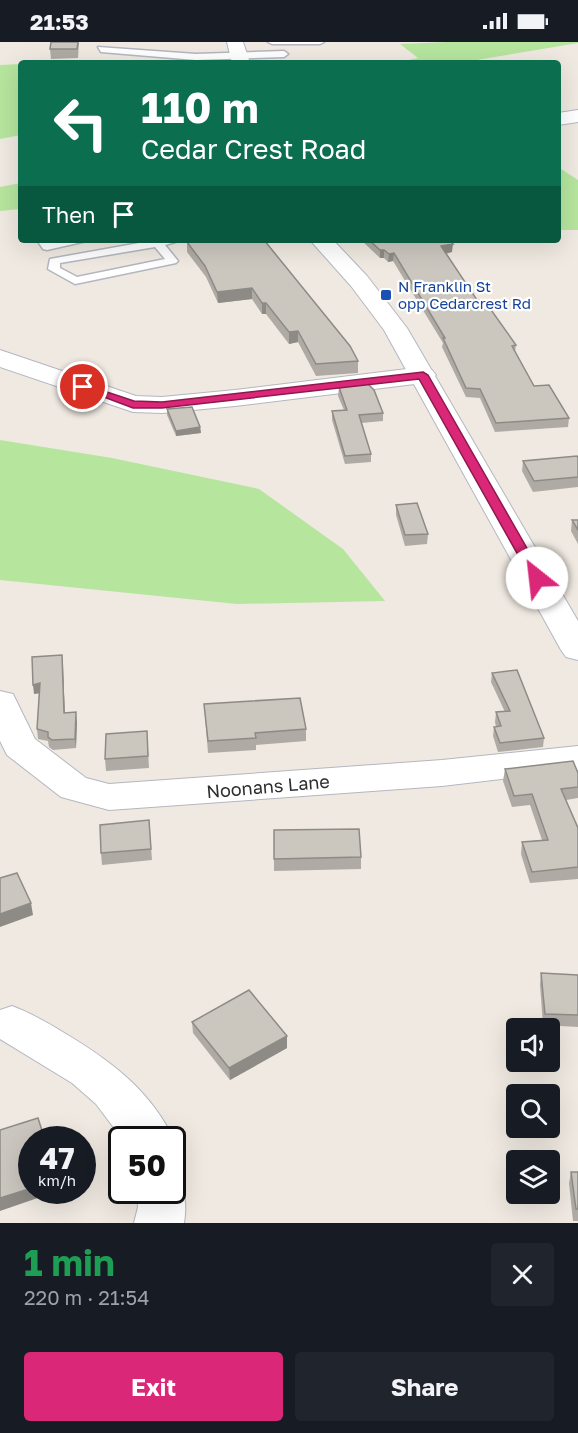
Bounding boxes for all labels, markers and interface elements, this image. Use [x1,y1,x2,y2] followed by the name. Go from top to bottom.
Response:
[30,8,89,35] text: 21:53
[141,82,259,132] text: 110 m
[42,84,120,162] icon: left
[141,133,366,165] text: Cedar Crest Road
[107,198,140,231] icon: arrive
[42,201,95,228] text: Then
[398,277,531,312] place label: N Franklin St opp Cedarcrest Rd
[379,288,393,302] marker: N Franklin St opp Cedarcrest Rd
[57,361,108,412] pin
[66,370,99,403] icon: arrive
[505,546,569,610] position arrow
[205,770,331,802] street label: Noonans Lane
[506,1018,560,1204] map controls
[506,1018,560,1072] button: sound
[506,1084,560,1138] button: search
[108,1126,186,1204] speed limit sign: 50
[39,1140,75,1176] text: 47
[506,1150,560,1204] button: layers
[38,1171,76,1189] text: km/h
[24,1241,115,1284] text: 1 min
[491,1243,554,1306] button: close
[24,1285,149,1309] text: 220 m · 21:54
[24,1352,283,1421] button: Exit
[295,1352,554,1421] button: Share

